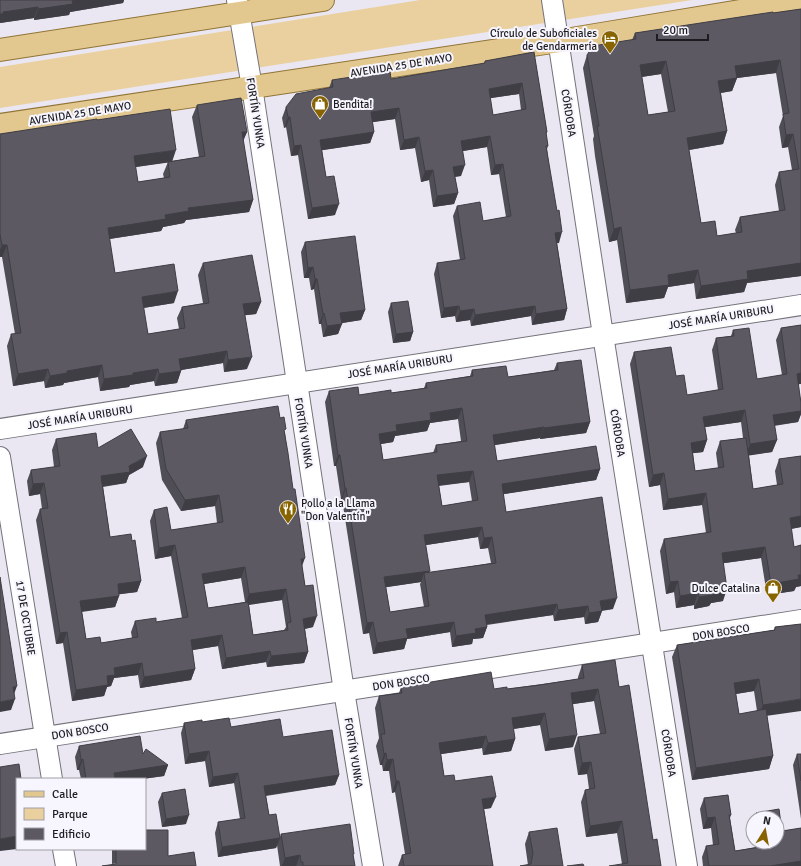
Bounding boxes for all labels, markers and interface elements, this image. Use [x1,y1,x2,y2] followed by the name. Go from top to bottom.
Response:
[657,16,708,42] scale bar
[663,23,688,38] text: 20 m
[490,27,597,53] place label: Círculo de Suboficiales de Gendarmería
[600,29,620,54] hotel icon: Círculo de Suboficiales de Gendarmería
[349,51,453,80] street label: AVENIDA 25 DE MAYO
[243,77,269,150] street label: FORTÍN YUNKA
[558,88,580,138] street label: CÓRDOBA
[310,94,330,119] shop icon: Bendita!
[333,98,372,111] place label: Bendita!
[28,99,132,128] street label: AVENIDA 25 DE MAYO
[667,302,775,332] street label: JOSÉ MARÍA URIBURU
[346,351,454,381] street label: JOSÉ MARÍA URIBURU
[291,397,317,470] street label: FORTÍN YUNKA
[26,402,134,432] street label: JOSÉ MARÍA URIBURU
[607,408,629,458] street label: CÓRDOBA
[301,497,375,523] place label: Pollo a la Llama "Don Valentín"
[278,499,298,524] restaurant icon: Pollo a la Llama "Don Valentín"
[763,578,783,603] shop icon: Dulce Catalina
[13,579,38,657] street label: 17 DE OCTUBRE
[692,582,760,595] place label: Dulce Catalina
[691,622,751,643] street label: DON BOSCO
[371,672,431,693] street label: DON BOSCO
[341,717,367,790] street label: FORTÍN YUNKA
[50,721,110,742] street label: DON BOSCO
[658,728,680,778] street label: CÓRDOBA
[16,778,146,850] legend
[52,787,78,802] text: Calle
[52,807,88,822] text: Parque
[745,810,785,850] north arrow
[762,814,772,828] text: N
[52,827,90,842] text: Edificio

